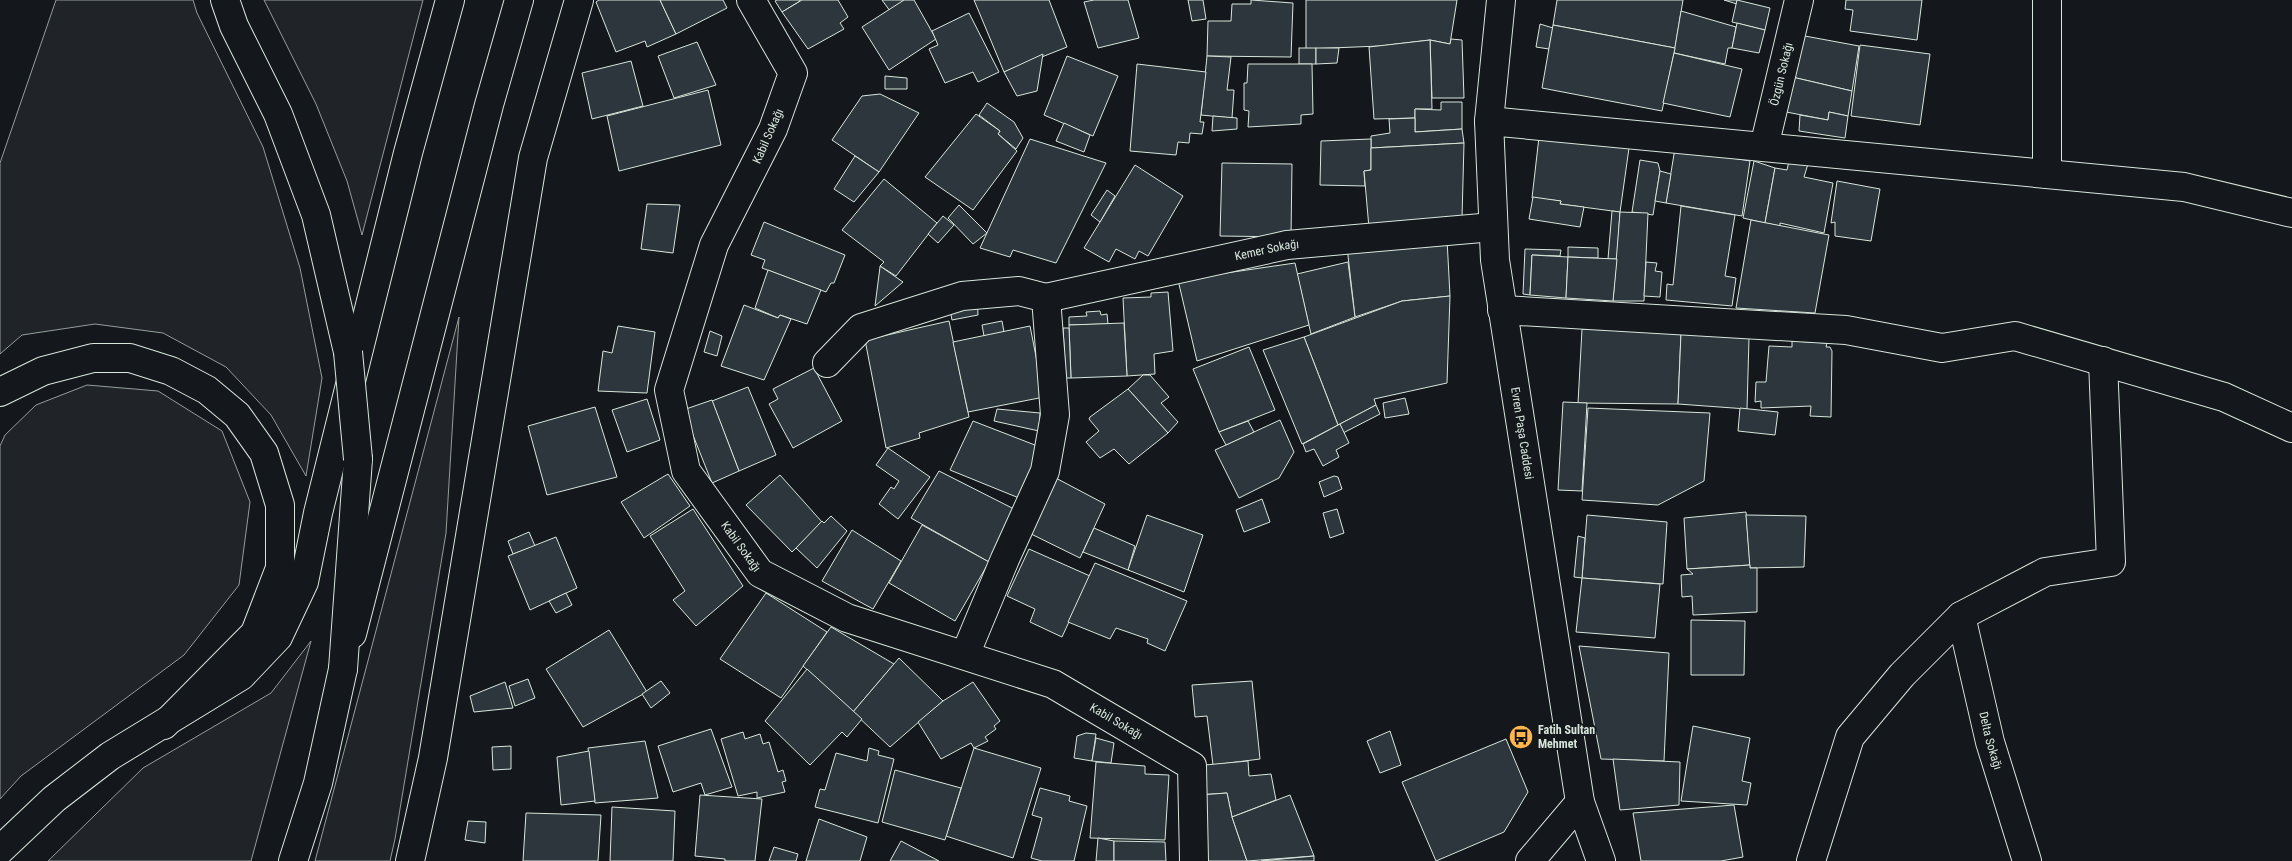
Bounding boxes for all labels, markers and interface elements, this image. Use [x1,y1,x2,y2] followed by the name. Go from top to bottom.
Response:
[1766,41,1796,107] street label: Özgün Sokağı
[750,106,786,166] street label: Kabil Sokağı
[1233,237,1299,263] street label: Kemer Sokağı
[1508,386,1536,480] street label: Evren Paşa Caddesi
[718,519,764,575] street label: Kabil Sokağı
[1087,700,1145,742] street label: Kabil Sokağı
[1976,710,2005,771] street label: Delta Sokağı
[1538,723,1595,751] place label: Fatih Sultan Mehmet
[1508,724,1534,750] bus stop icon: Fatih Sultan Mehmet

